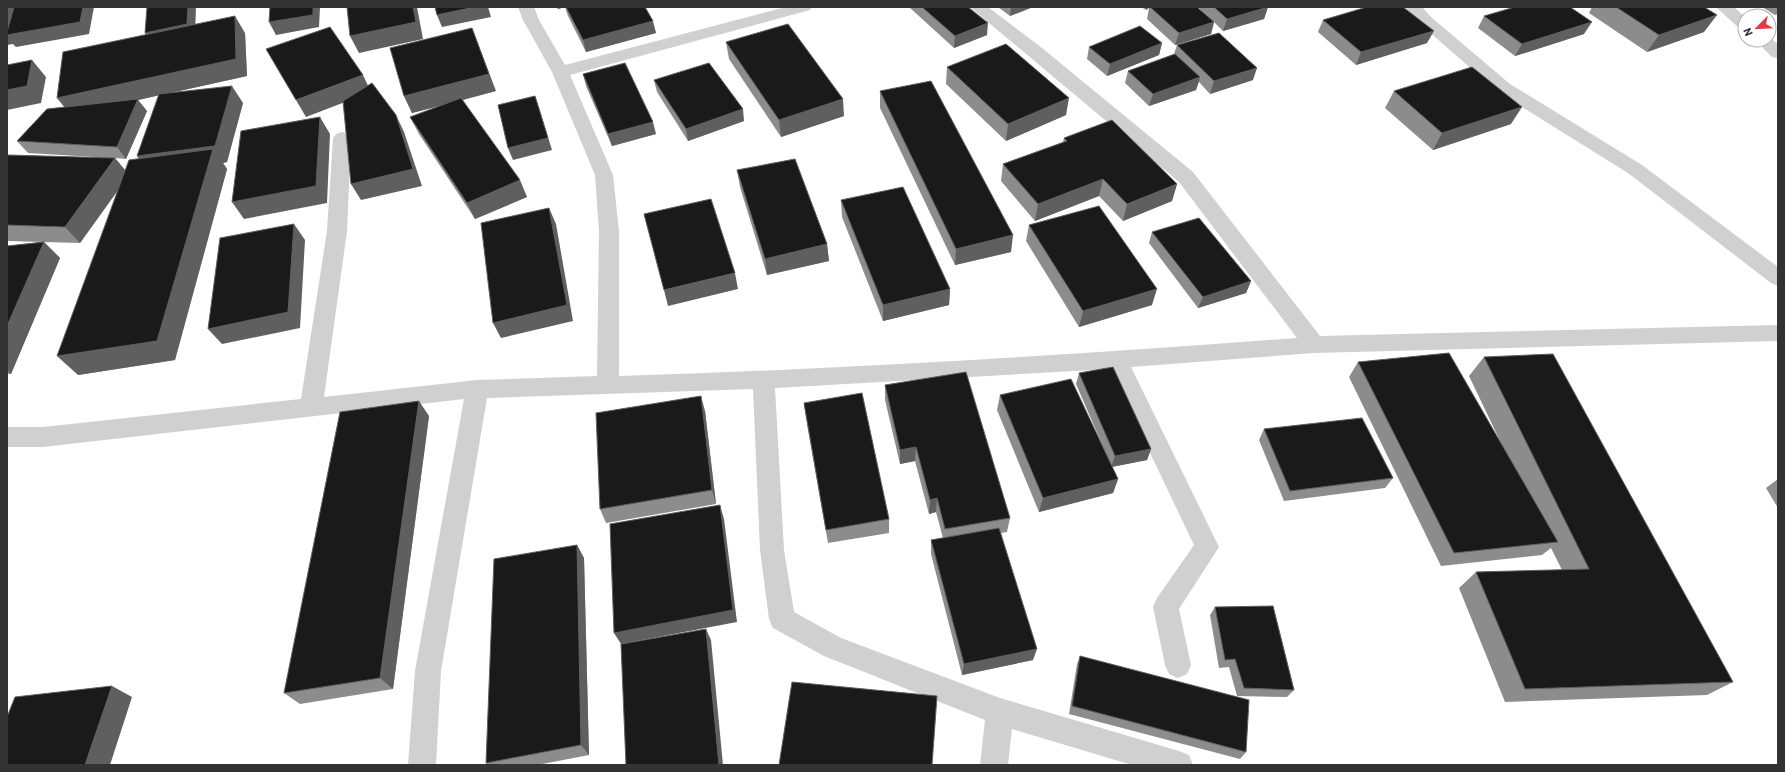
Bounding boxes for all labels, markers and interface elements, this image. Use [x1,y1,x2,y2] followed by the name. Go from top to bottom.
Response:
[1737,8,1777,48] north arrow
[1740,26,1755,38] text: N

